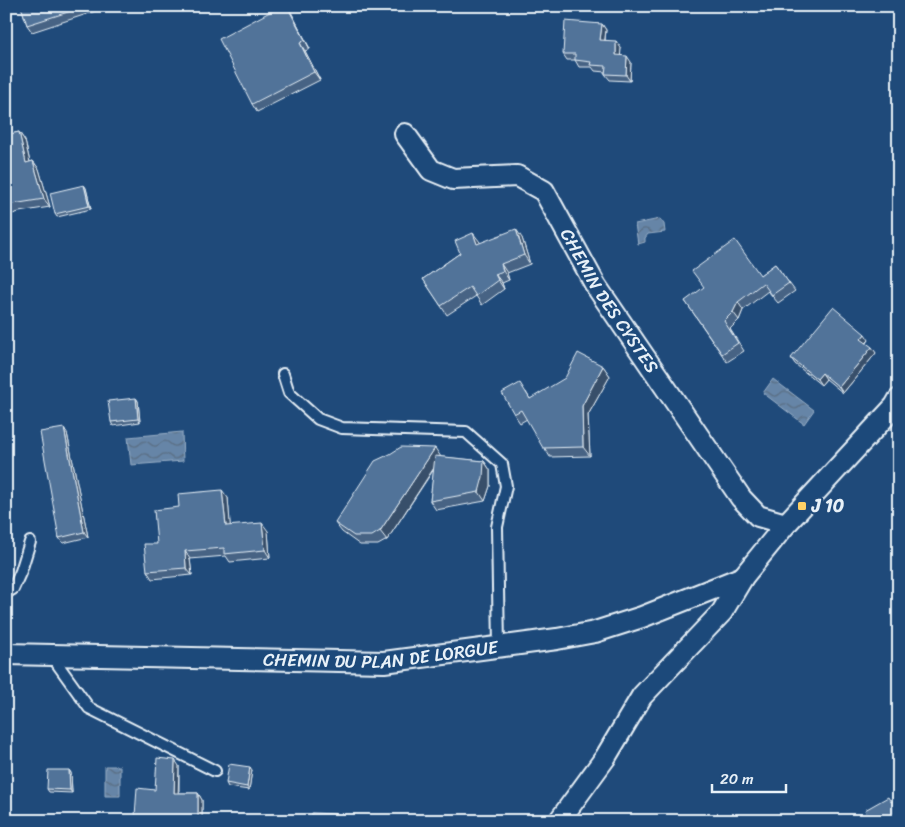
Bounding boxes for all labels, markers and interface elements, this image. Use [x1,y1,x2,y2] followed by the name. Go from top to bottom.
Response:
[551,222,667,380] street label: CHEMIN DES CYSTES
[811,490,844,522] place label: J 10
[796,500,808,512] marker: J 10
[263,631,501,679] street label: CHEMIN DU PLAN DE LORGUE
[712,762,786,794] scale bar
[720,766,754,792] text: 20 m

